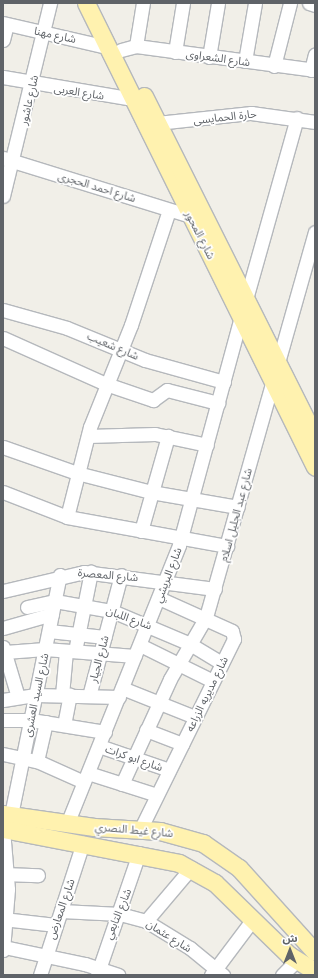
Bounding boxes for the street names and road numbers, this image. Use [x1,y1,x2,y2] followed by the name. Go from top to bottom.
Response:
[33,24,77,46] street label: شارع مهنا
[185,47,251,69] street label: شارع الشعراوى
[17,74,41,126] street label: شارع عاشور
[53,82,105,102] street label: شارع العربى
[193,107,257,127] street label: حارة الحمايسى
[56,169,138,205] street label: شارع احمد الحجرى
[182,209,218,261] street label: شارع المحور
[85,329,141,363] street label: شارع شعيب
[217,467,255,563] street label: شارع عبد الجليل اسلام
[151,545,185,605] street label: شارع البريشي
[77,566,139,584] street label: شارع المعصرة
[104,604,154,632] street label: شارع اللبان
[86,634,112,684] street label: شارع الجيار
[21,652,51,738] street label: شارع السيد العشرى
[183,654,231,734] street label: شارع مديريه الزراعه
[103,742,165,774] street label: شارع ابو كرات
[94,820,174,840] street label: شارع غيط النصري
[44,877,78,941] street label: شارع المعارض
[102,887,134,941] street label: شارع التابعي
[144,917,194,955] street label: شارع عثمان

